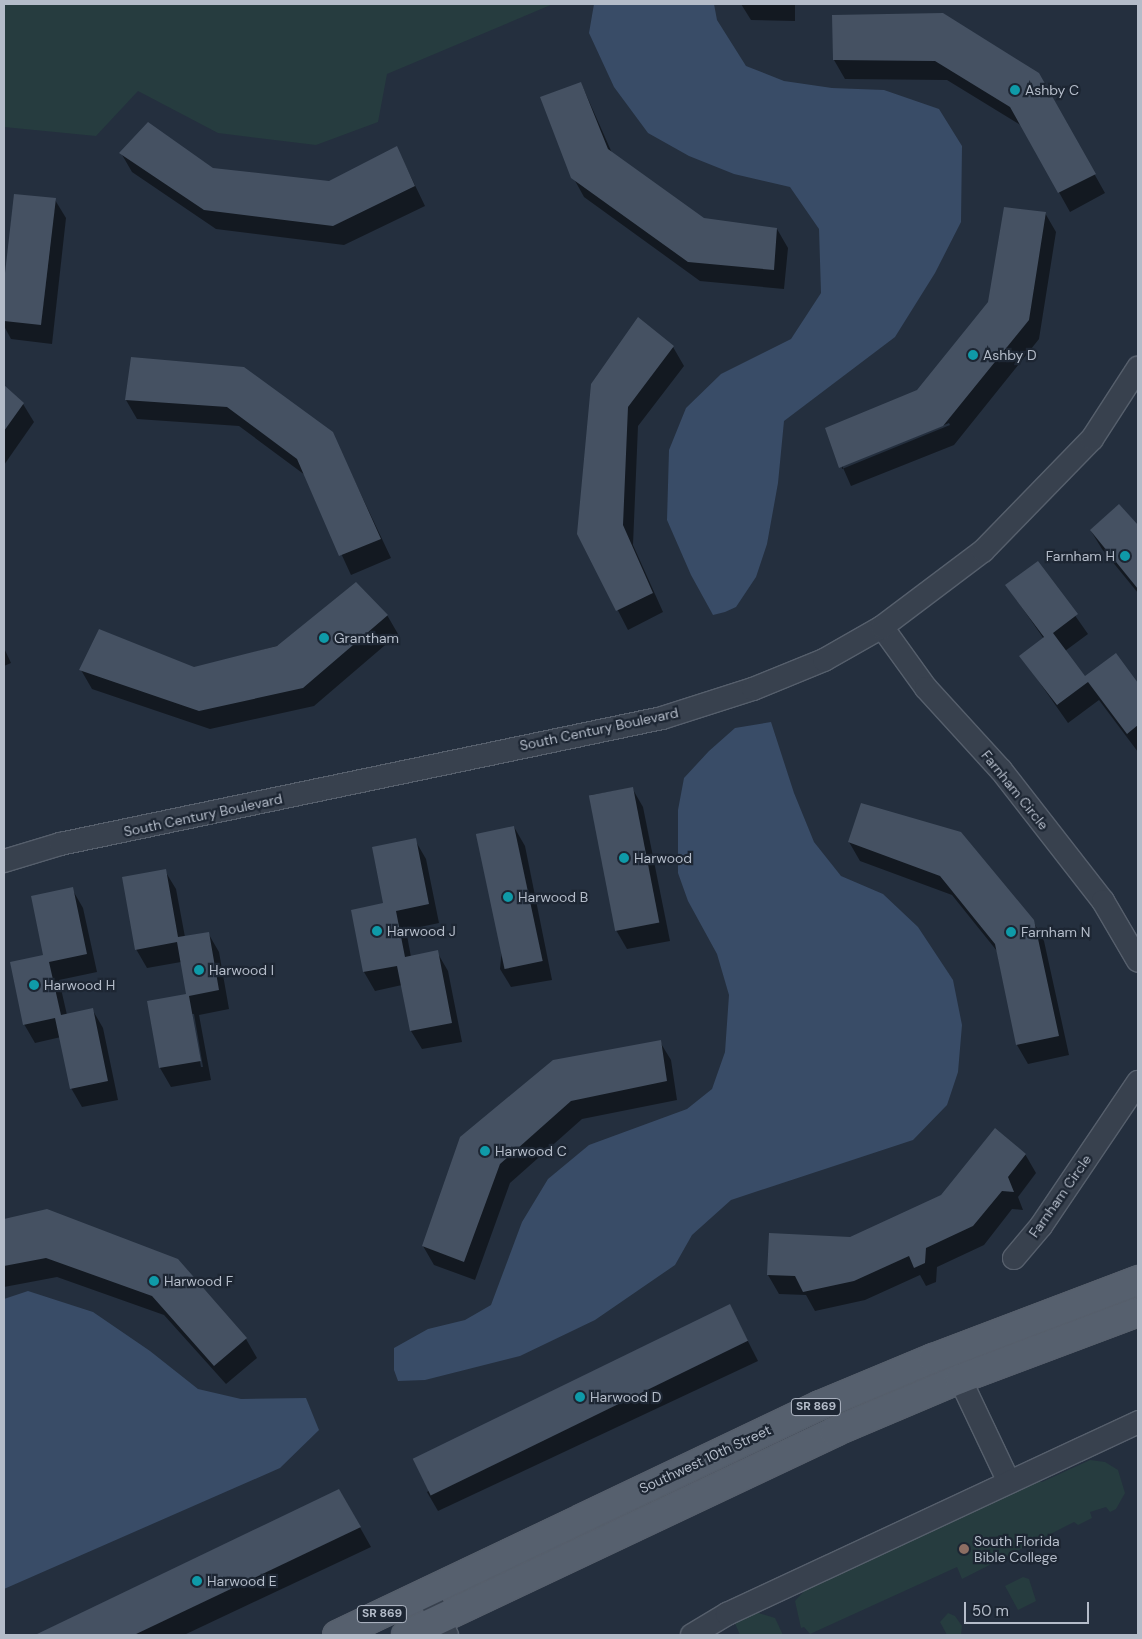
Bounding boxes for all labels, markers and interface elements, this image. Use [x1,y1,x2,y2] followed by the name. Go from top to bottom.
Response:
[1025,82,1079,98] place label: Ashby C
[1009,84,1021,96] marker: Ashby C
[983,347,1037,363] place label: Ashby D
[967,349,979,361] marker: Ashby D
[1046,548,1115,564] place label: Farnham H
[1119,550,1131,562] marker: Farnham H
[334,630,399,646] place label: Grantham
[318,632,330,644] marker: Grantham
[518,704,680,754] street label: South Century Boulevard
[978,747,1052,833] street label: Farnham Circle
[122,790,284,840] street label: South Century Boulevard
[634,850,692,866] place label: Harwood
[618,852,630,864] marker: Harwood
[518,889,588,905] place label: Harwood B
[502,891,514,903] marker: Harwood B
[387,923,456,939] place label: Harwood J
[1021,924,1090,940] place label: Farnham N
[371,925,383,937] marker: Harwood J
[1005,926,1017,938] marker: Farnham N
[209,962,274,978] place label: Harwood I
[193,964,205,976] marker: Harwood I
[44,977,115,993] place label: Harwood H
[28,979,40,991] marker: Harwood H
[495,1143,567,1159] place label: Harwood C
[479,1145,491,1157] marker: Harwood C
[1025,1151,1095,1241] street label: Farnham Circle
[164,1273,233,1289] place label: Harwood F
[148,1275,160,1287] marker: Harwood F
[590,1389,661,1405] place label: Harwood D
[574,1391,586,1403] marker: Harwood D
[790,1398,842,1416] road number: SR 869
[637,1421,773,1497] street label: Southwest 10th Street
[974,1533,1060,1565] place label: South Florida Bible College
[958,1543,970,1555] marker: South Florida Bible College
[207,1573,277,1589] place label: Harwood E
[191,1575,203,1587] marker: Harwood E
[967,1592,1092,1624] scale bar
[972,1601,1009,1621] text: 50 m
[356,1605,408,1624] road number: SR 869

